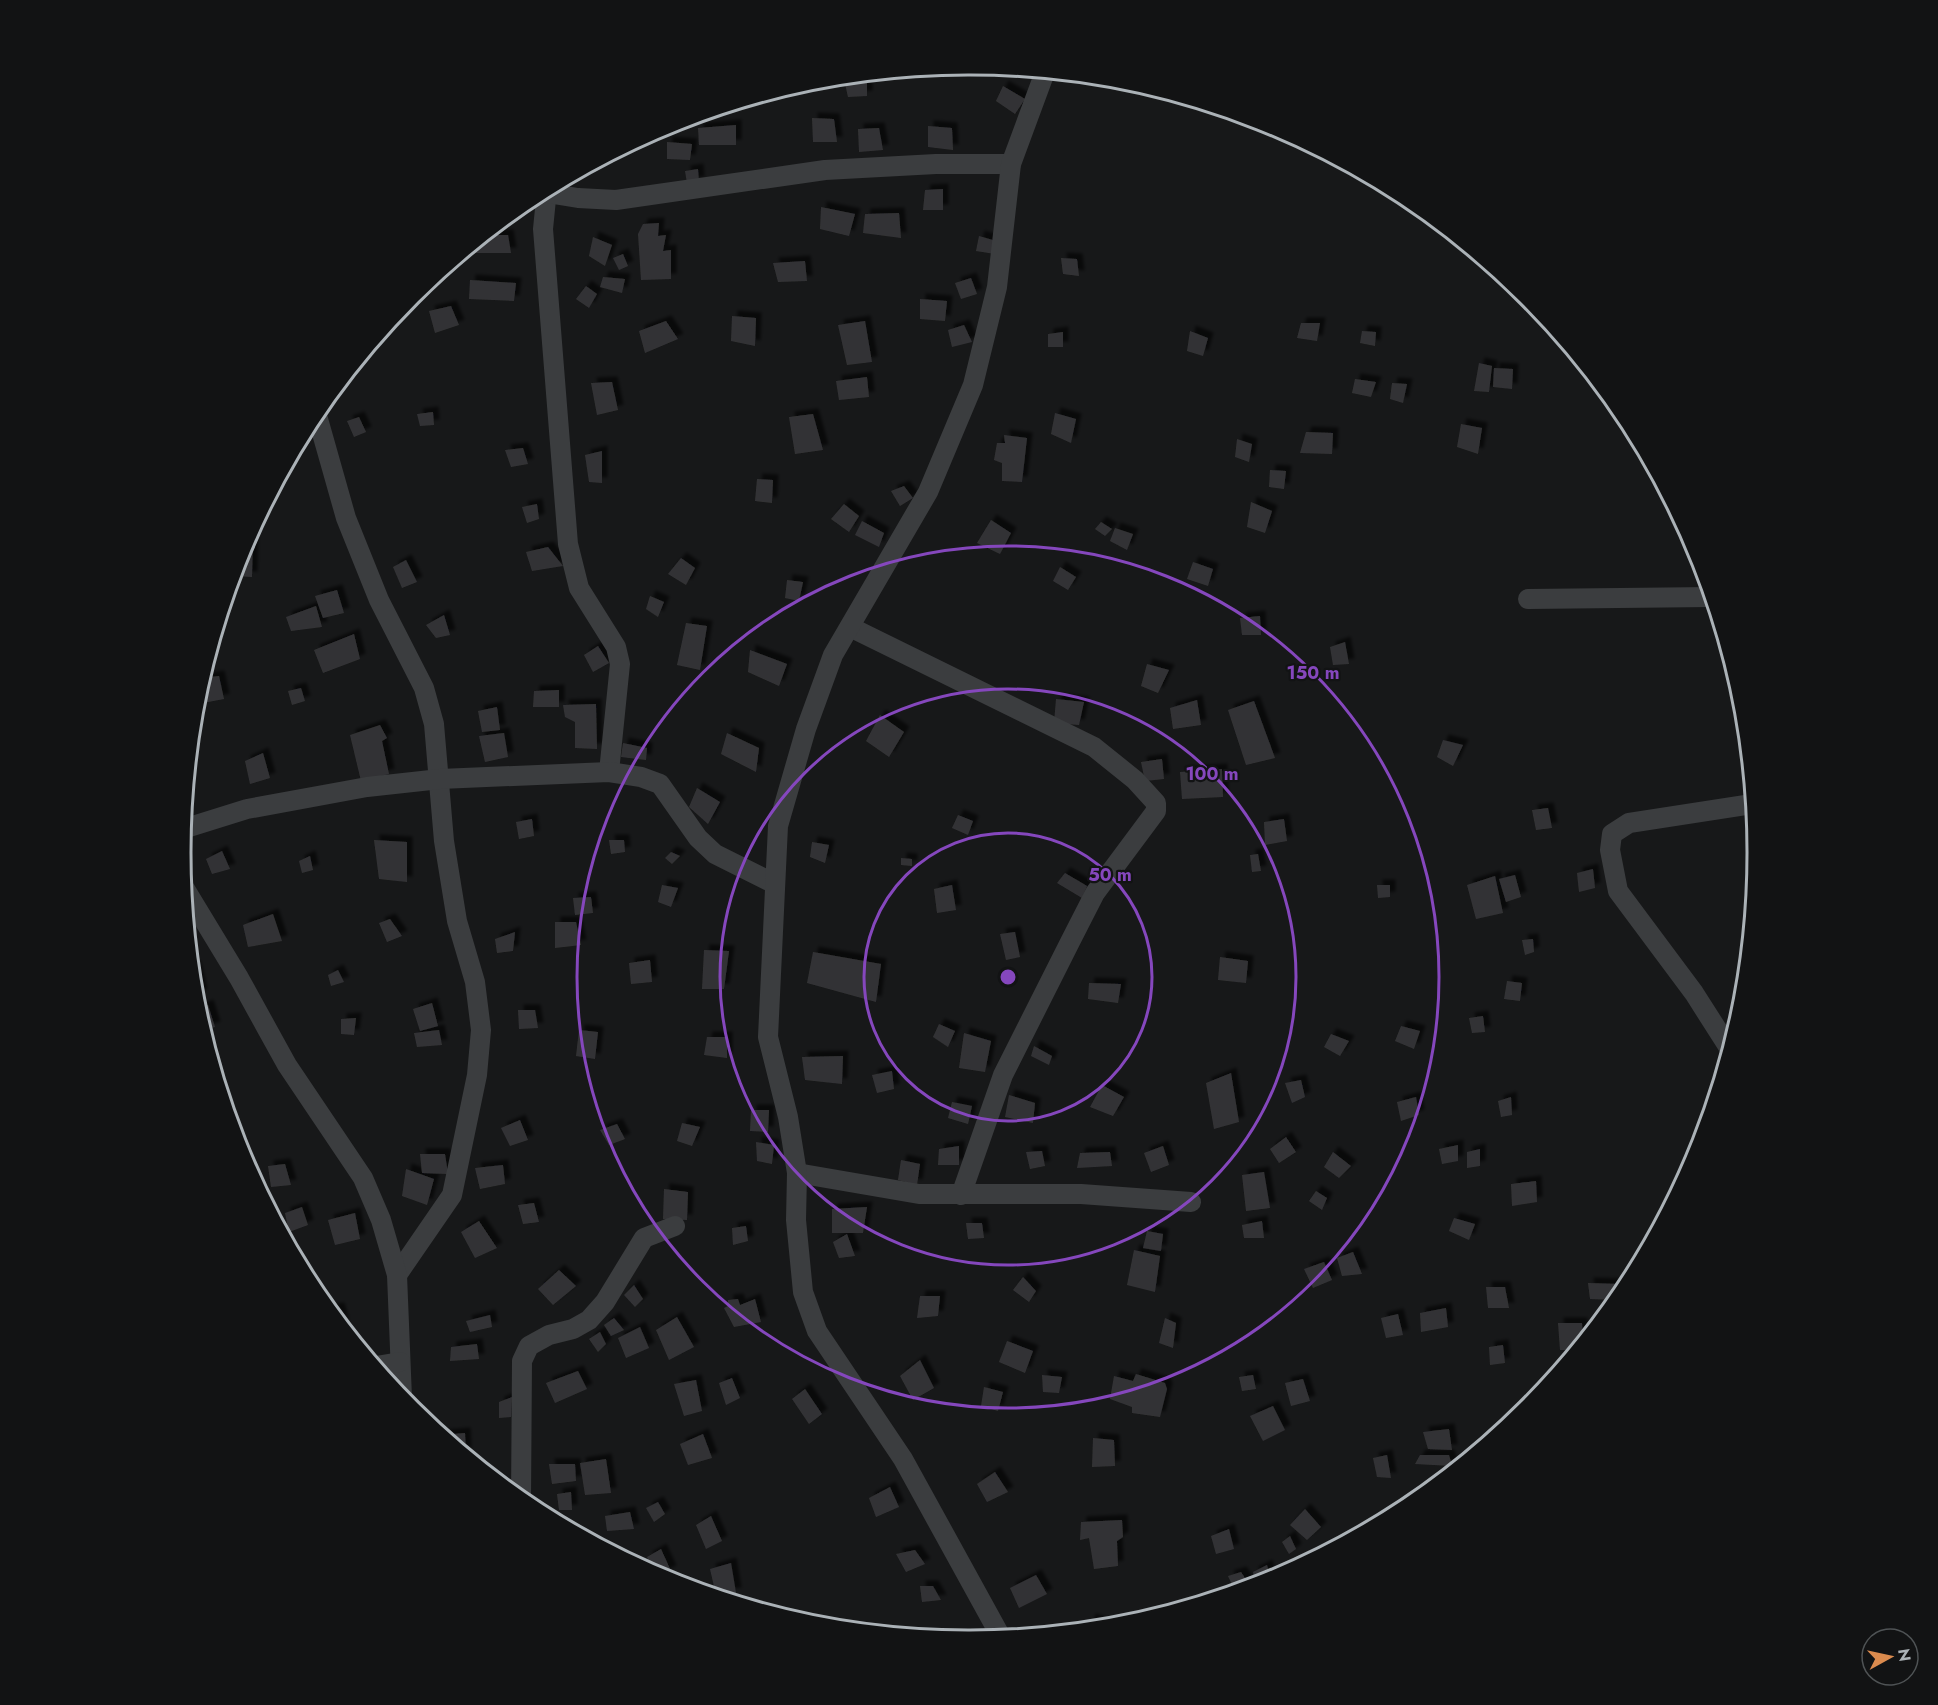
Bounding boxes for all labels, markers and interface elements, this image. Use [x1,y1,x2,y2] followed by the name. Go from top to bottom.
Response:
[1287,660,1339,686] text: 150 m
[1185,761,1239,787] text: 100 m
[1088,862,1132,888] text: 50 m
[998,967,1018,987] centre of rings
[1860,1627,1920,1687] north arrow
[1892,1647,1917,1663] text: N

